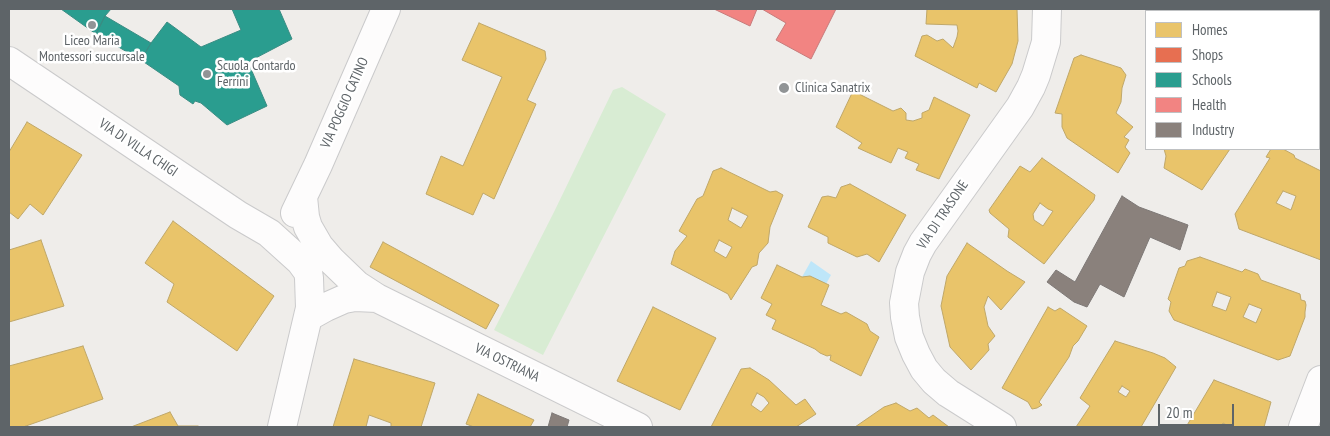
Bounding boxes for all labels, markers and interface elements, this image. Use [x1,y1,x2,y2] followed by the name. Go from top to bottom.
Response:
[1145,10,1320,150] legend
[86,19,98,31] marker: Liceo Maria Montessori succursale
[1192,20,1228,39] text: Homes
[39,33,145,65] place label: Liceo Maria Montessori succursale
[1192,45,1223,64] text: Shops
[317,55,373,151] street label: VIA POGGIO CATINO
[217,58,296,90] place label: Scuola Contardo Ferrini
[201,68,213,80] marker: Scuola Contardo Ferrini
[1192,70,1232,89] text: Schools
[795,80,870,96] place label: Clinica Sanatrix
[777,81,791,95] marker: Clinica Sanatrix
[1192,95,1226,114] text: Health
[95,116,181,180] street label: VIA DI VILLA CHIGI
[1192,120,1234,139] text: Industry
[914,177,972,253] street label: VIA DI TRASONE
[472,340,542,386] street label: VIA OSTRIANA
[1160,394,1236,426] scale bar
[1166,403,1192,422] text: 20 m

